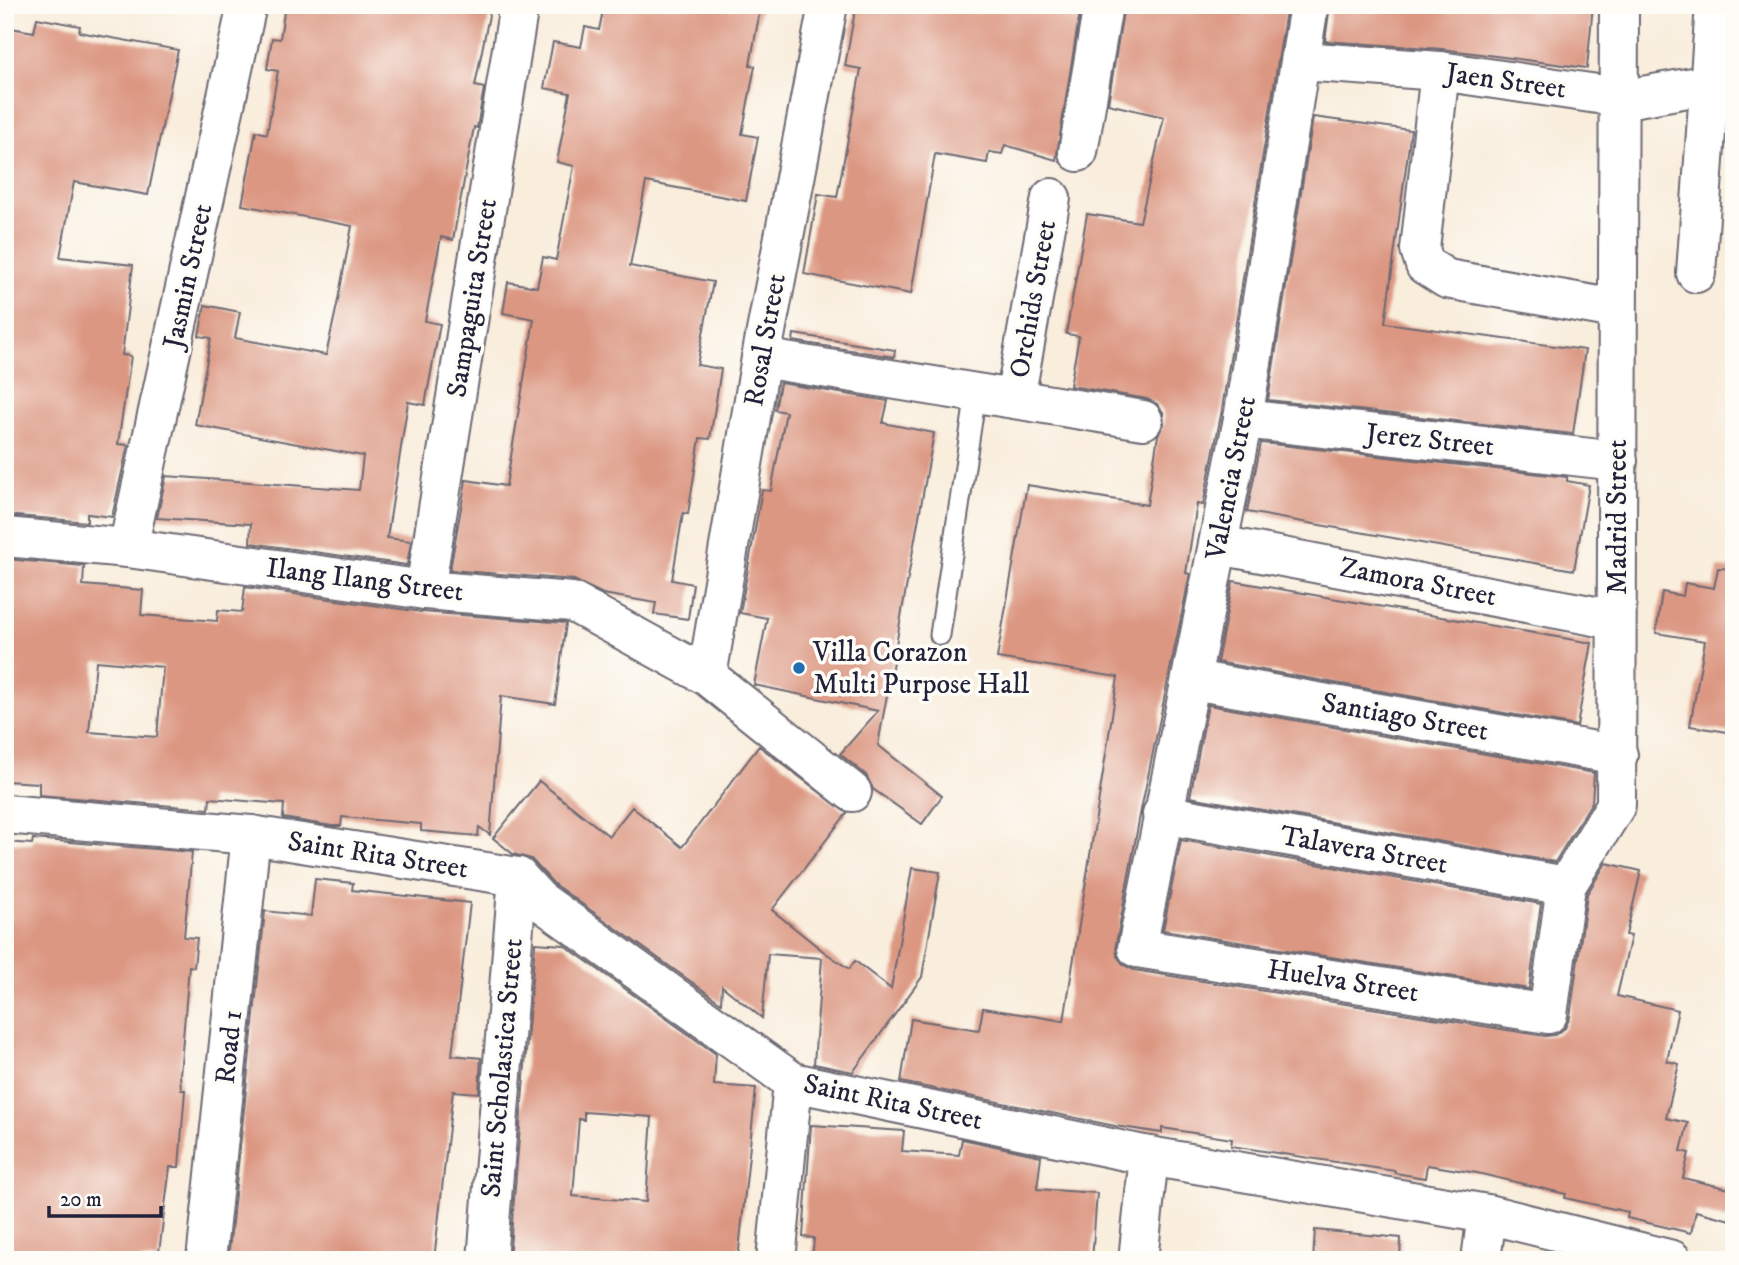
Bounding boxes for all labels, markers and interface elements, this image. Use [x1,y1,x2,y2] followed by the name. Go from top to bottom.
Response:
[1441,55,1568,107] street label: Jaen Street
[439,196,505,400] street label: Sampaguita Street
[155,200,220,354] street label: Jasmin Street
[1002,217,1064,381] street label: Orchids Street
[736,271,794,409] street label: Rosal Street
[1198,393,1264,564] street label: Valencia Street
[1361,416,1496,464] street label: Jerez Street
[1600,439,1635,595] street label: Madrid Street
[1337,550,1499,614] street label: Zamora Street
[264,551,466,609] street label: Ilang Ilang Street
[812,635,1030,702] place label: Villa Corazon Multi Purpose Hall
[791,660,807,676] marker: Villa Corazon Multi Purpose Hall
[1319,685,1491,749] street label: Santiago Street
[1278,818,1450,882] street label: Talavera Street
[285,823,471,887] street label: Saint Rita Street
[473,937,531,1199] street label: Saint Scholastica Street
[1265,952,1421,1010] street label: Huelva Street
[208,1008,250,1086] street label: Road 1
[800,1066,986,1138] street label: Saint Rita Street
[49,1174,161,1218] scale bar
[60,1187,102,1213] text: 20 m

